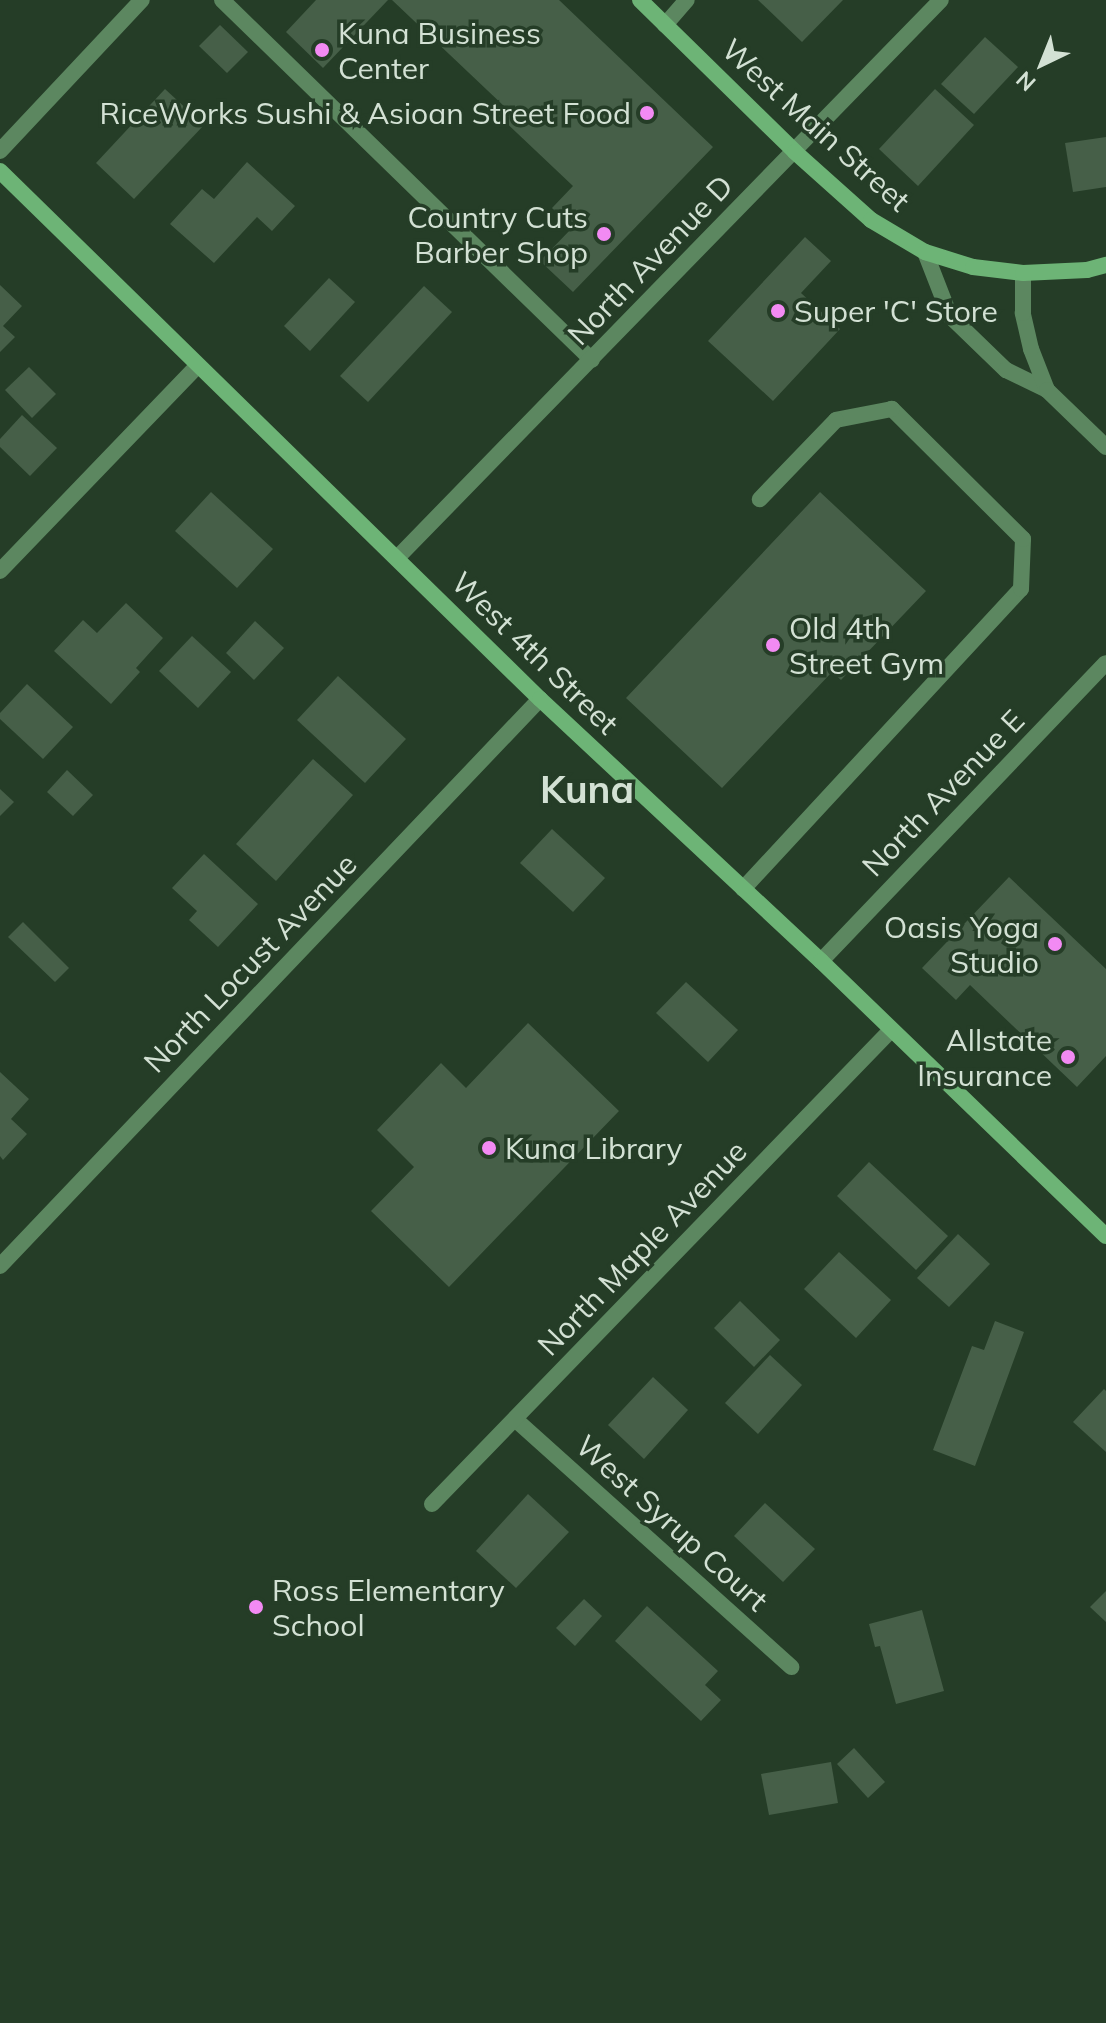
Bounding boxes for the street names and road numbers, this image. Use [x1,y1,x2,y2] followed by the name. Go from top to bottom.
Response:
[715,31,917,219] street label: West Main Street
[560,168,740,352] street label: North Avenue D
[444,564,626,742] street label: West 4th Street
[855,702,1031,884] street label: North Avenue E
[136,846,364,1080] street label: North Locust Avenue
[530,1133,754,1363] street label: North Maple Avenue
[569,1427,775,1619] street label: West Syrup Court

